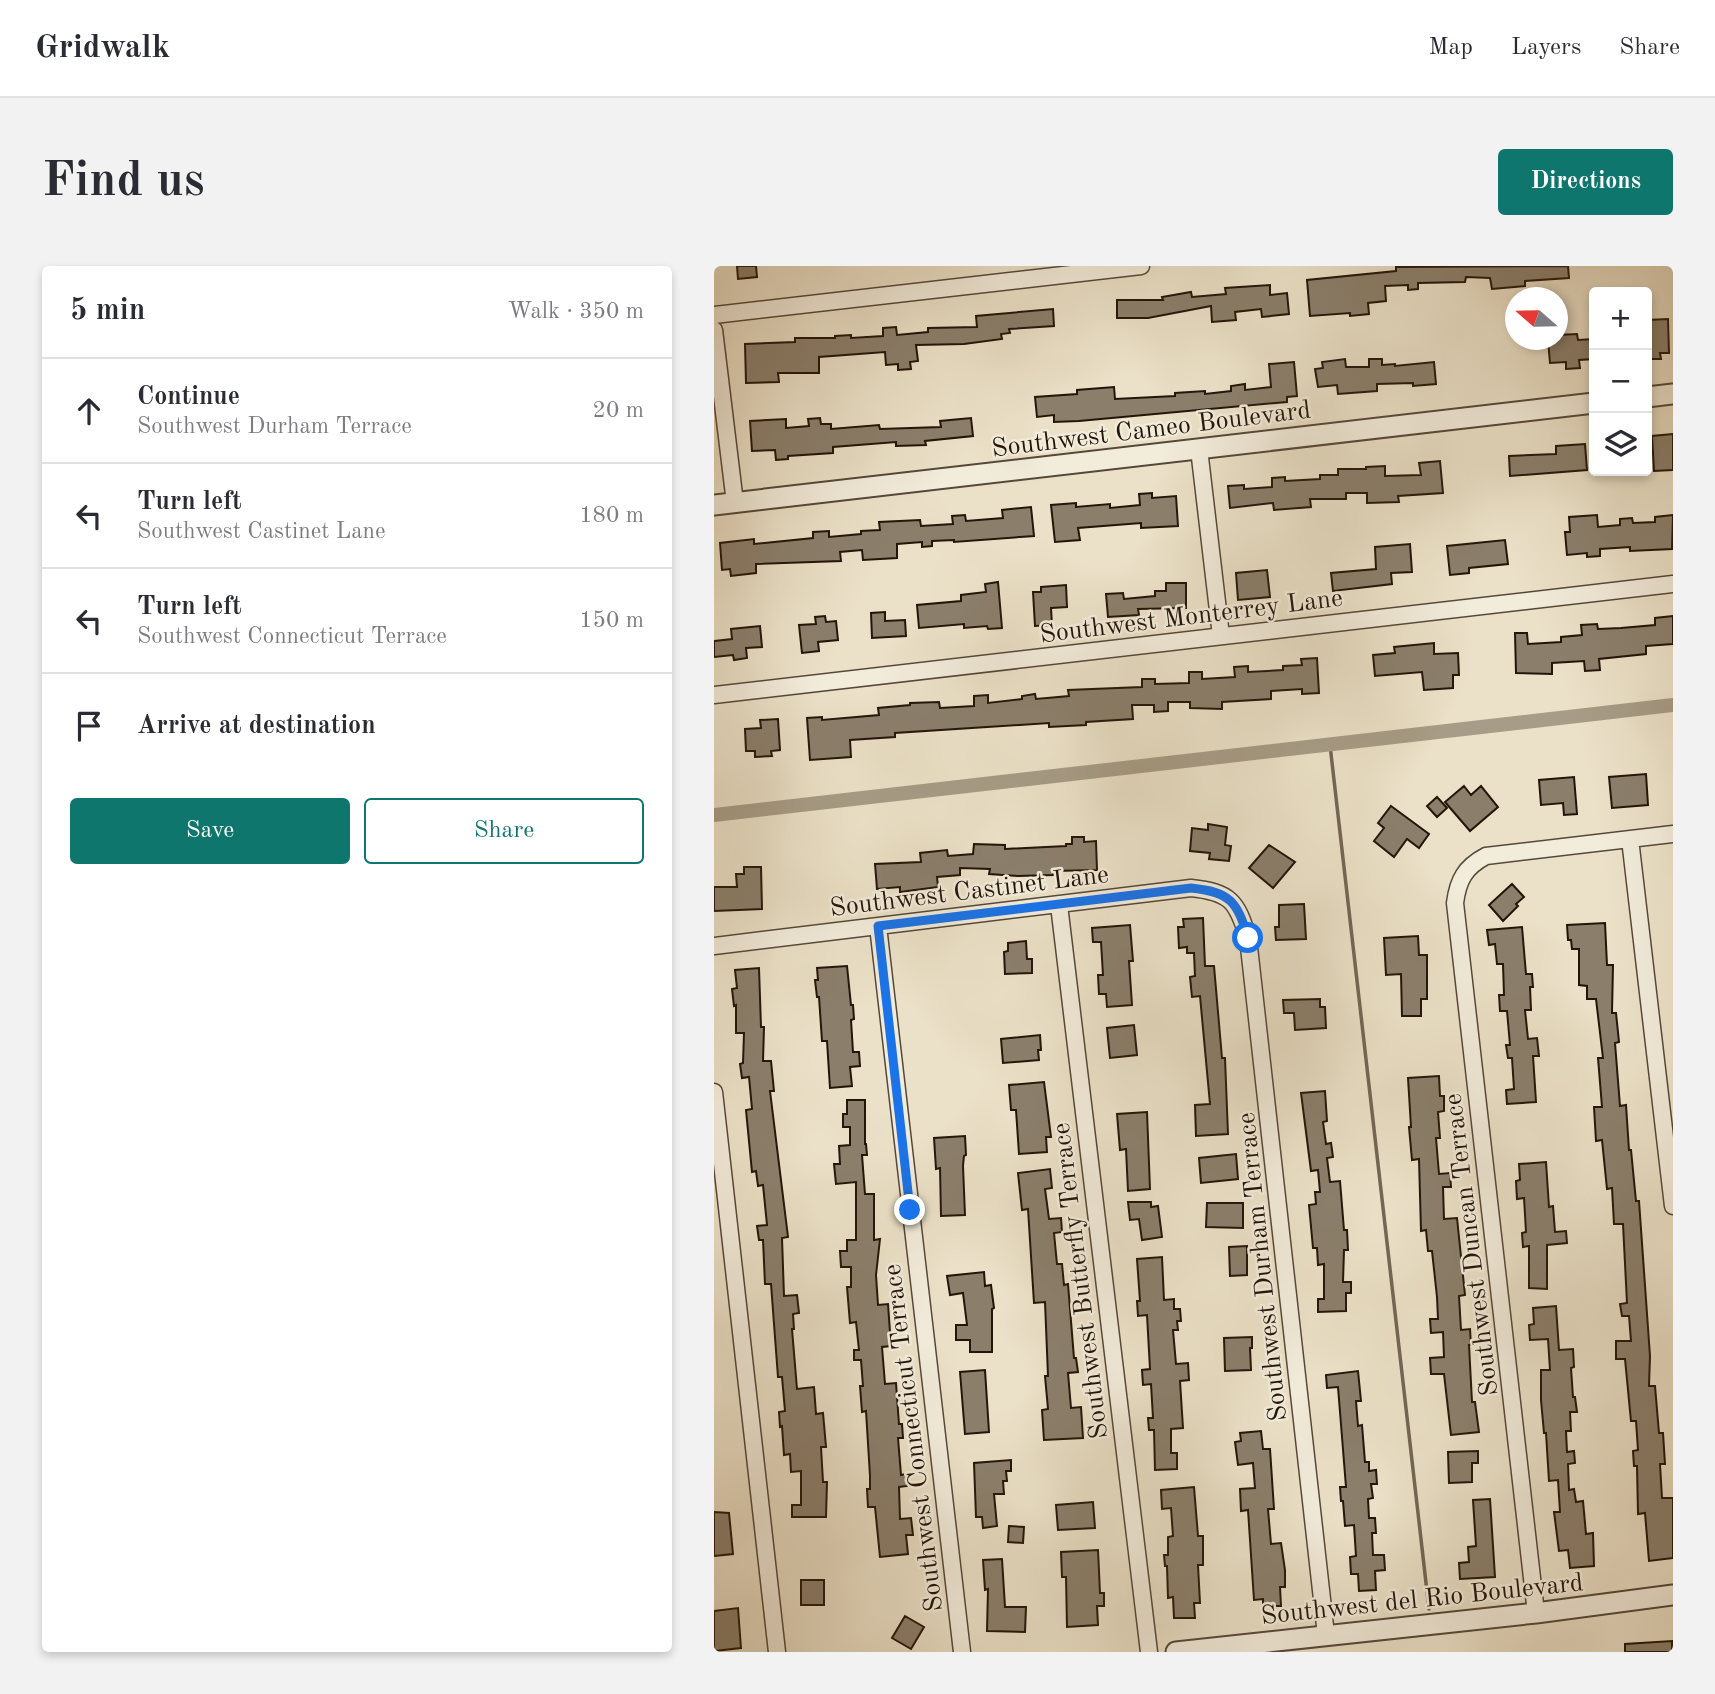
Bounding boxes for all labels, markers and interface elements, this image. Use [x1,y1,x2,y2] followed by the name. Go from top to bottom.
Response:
[35,32,170,65] text: Gridwalk
[1429,36,1473,60] text: Map
[1511,36,1581,60] text: Layers
[1619,36,1680,60] text: Share
[1498,149,1673,215] button: Directions
[42,158,205,207] text: Find us
[1505,287,1568,350] north arrow
[1589,287,1652,476] map controls
[1589,287,1652,350] button: +
[70,296,145,326] text: 5 min
[508,300,644,323] text: Walk · 350 m
[1589,350,1652,413] button: −
[137,384,240,410] text: Continue
[70,392,108,430] icon: ahead
[990,397,1312,462] street label: Southwest Cameo Boulevard
[593,399,644,422] text: 20 m
[1589,413,1652,476] button: layers
[137,415,412,438] text: Southwest Durham Terrace
[137,489,242,515] text: Turn left
[70,497,108,535] icon: left
[579,504,644,527] text: 180 m
[137,520,386,543] text: Southwest Castinet Lane
[1038,585,1344,648] street label: Southwest Monterrey Lane
[137,594,242,620] text: Turn left
[70,602,108,640] icon: left
[579,609,644,632] text: 150 m
[137,625,447,648] text: Southwest Connecticut Terrace
[70,707,108,745] icon: arrive
[137,713,376,739] text: Arrive at destination
[70,798,350,864] button: Save
[364,798,644,864] button: Share
[828,862,1110,922] street label: Southwest Castinet Lane
[1232,922,1263,953] route start
[1441,1092,1503,1398] street label: Southwest Duncan Terrace
[1234,1111,1292,1423] street label: Southwest Durham Terrace
[1049,1121,1113,1440] street label: Southwest Butterfly Terrace
[894,1194,925,1225] route end
[880,1262,948,1613] street label: Southwest Connecticut Terrace
[1260,1570,1585,1630] street label: Southwest del Rio Boulevard

